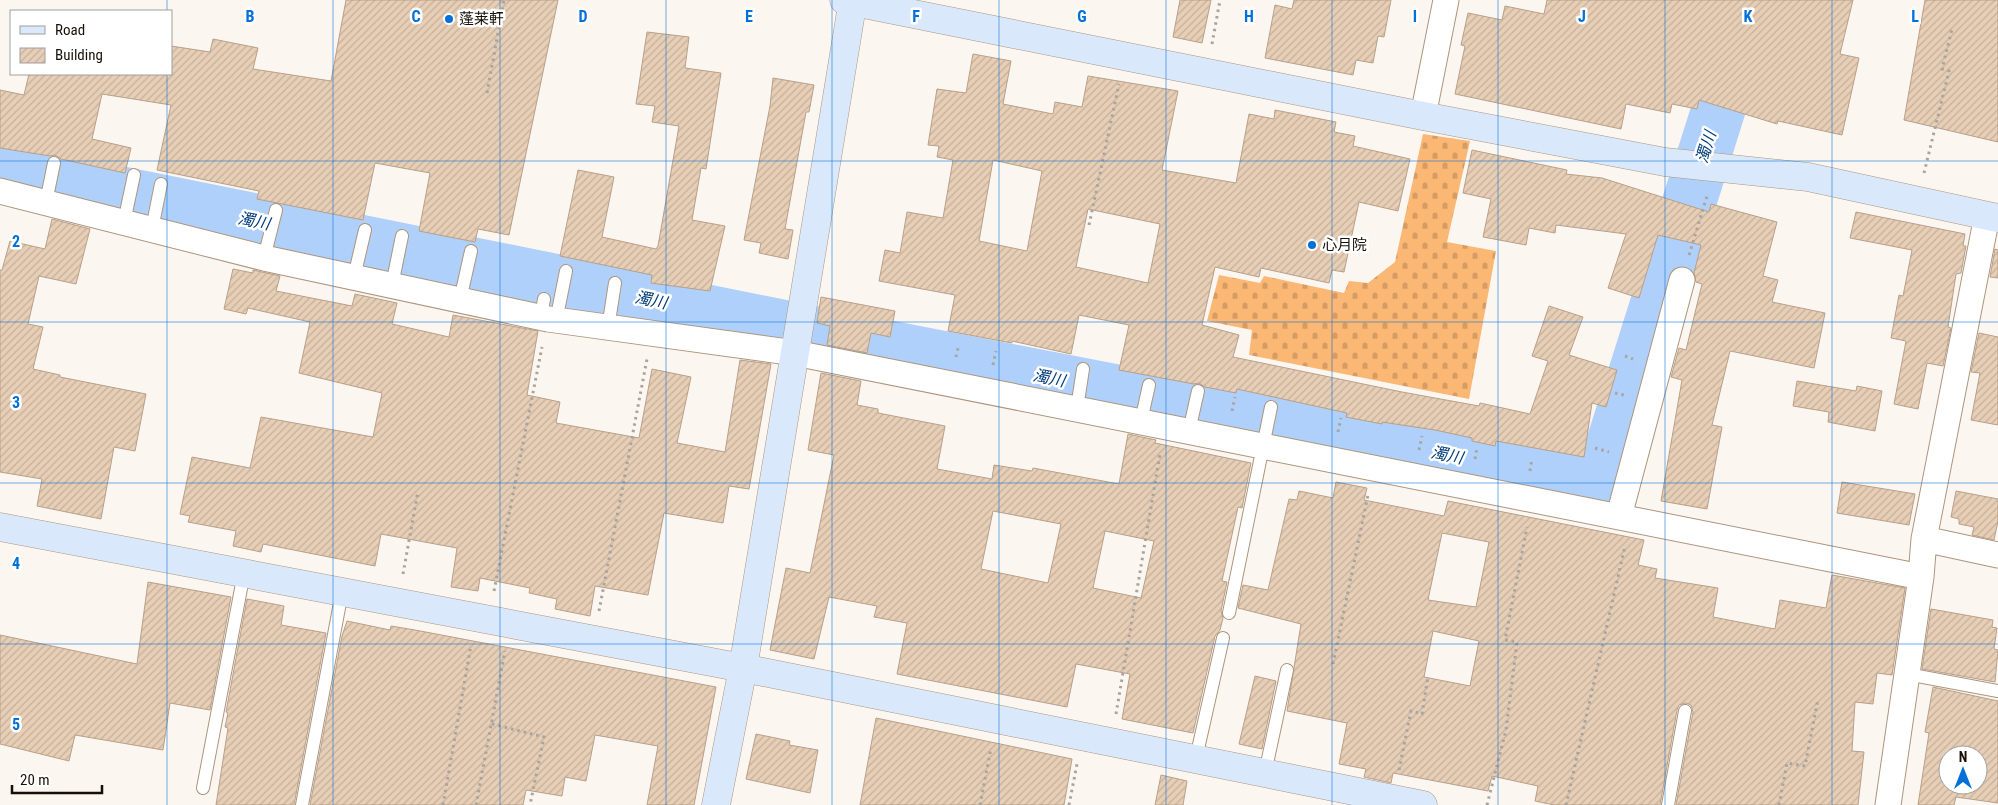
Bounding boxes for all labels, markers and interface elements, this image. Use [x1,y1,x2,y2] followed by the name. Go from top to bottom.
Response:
[246,7,255,26] text: B
[411,7,421,26] text: C
[578,7,588,26] text: D
[745,7,753,26] text: E
[912,7,920,26] text: F
[1077,7,1087,26] text: G
[1244,7,1254,26] text: H
[1413,7,1417,26] text: I
[1578,7,1586,26] text: J
[1744,7,1753,26] text: K
[1911,7,1919,26] text: L
[10,10,172,75] legend
[459,10,504,28] place label: 蓬莱軒
[443,13,455,25] marker: 蓬莱軒
[55,21,85,39] text: Road
[55,46,103,64] text: Building
[1692,127,1720,165] water label: 濁川
[236,209,273,234] water label: 濁川
[12,232,20,251] text: 2
[1322,236,1367,254] place label: 心月院
[1306,239,1318,251] marker: 心月院
[633,288,670,313] water label: 濁川
[1031,366,1068,391] water label: 濁川
[12,393,20,412] text: 3
[1429,443,1466,468] water label: 濁川
[12,554,20,573] text: 4
[12,715,20,734] text: 5
[1938,745,1988,795] north arrow
[1959,749,1967,765] text: N
[12,762,102,794] scale bar
[20,771,50,789] text: 20 m

